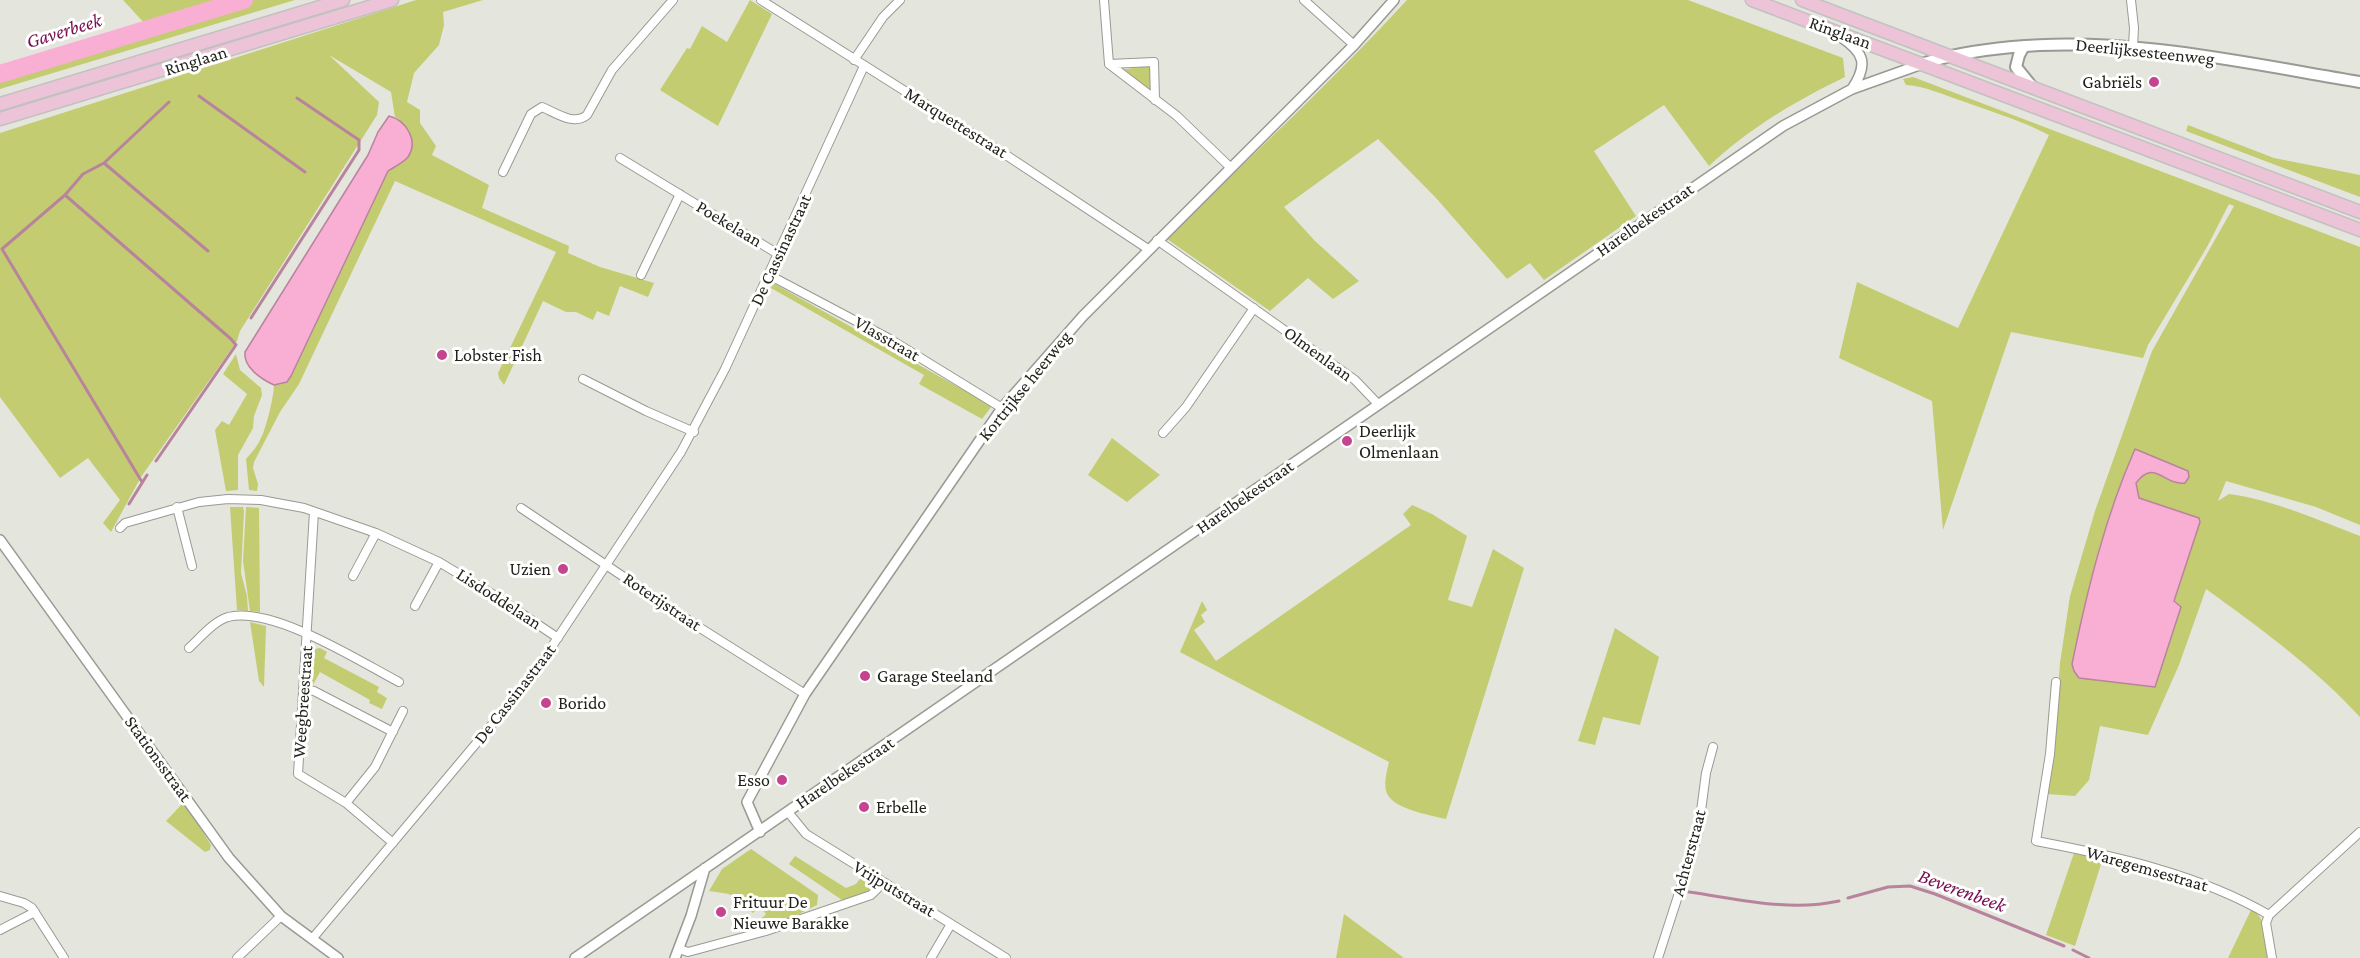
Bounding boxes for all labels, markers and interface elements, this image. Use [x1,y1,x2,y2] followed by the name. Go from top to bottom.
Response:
[23,8,105,54] water label: Gaverbeek
[1806,12,1874,54] street label: Ringlaan
[2075,34,2215,70] street label: Deerlijksesteenweg
[162,41,230,81] street label: Ringlaan
[2082,71,2142,93] place label: Gabriëls
[2147,75,2161,89] marker: Gabriëls
[901,83,1011,163] street label: Marquettestraat
[1592,178,1698,262] street label: Harelbekestraat
[746,191,816,309] street label: De Cassinastraat
[692,196,766,252] street label: Poekelaan
[850,312,924,366] street label: Vlasstraat
[1279,322,1357,386] street label: Olmenlaan
[974,327,1076,445] street label: Kortrijkse heerweg
[454,344,542,366] place label: Lobster Fish
[435,348,449,362] marker: Lobster Fish
[1359,420,1439,462] place label: Deerlijk Olmenlaan
[1340,434,1354,448] marker: Deerlijk Olmenlaan
[1192,455,1298,539] street label: Harelbekestraat
[510,558,551,580] place label: Uzien
[556,562,570,576] marker: Uzien
[452,564,546,634] street label: Lisdoddelaan
[619,568,705,636] street label: Roterijstraat
[469,640,561,748] street label: De Cassinastraat
[288,645,318,759] street label: Weegbreestraat
[877,665,993,687] place label: Garage Steeland
[858,669,872,683] marker: Garage Steeland
[558,692,606,714] place label: Borido
[539,696,553,710] marker: Borido
[120,712,196,806] street label: Stationsstraat
[792,732,898,814] street label: Harelbekestraat
[737,769,770,791] place label: Esso
[775,773,789,787] marker: Esso
[876,796,927,818] place label: Erbelle
[857,800,871,814] marker: Erbelle
[1667,807,1711,899] street label: Achterstraat
[2084,841,2210,897] street label: Waregemsestraat
[849,856,939,922] street label: Vrijputstraat
[1915,864,2009,918] water label: Beverenbeek
[733,891,849,934] place label: Frituur De Nieuwe Barakke
[714,905,728,919] marker: Frituur De Nieuwe Barakke

